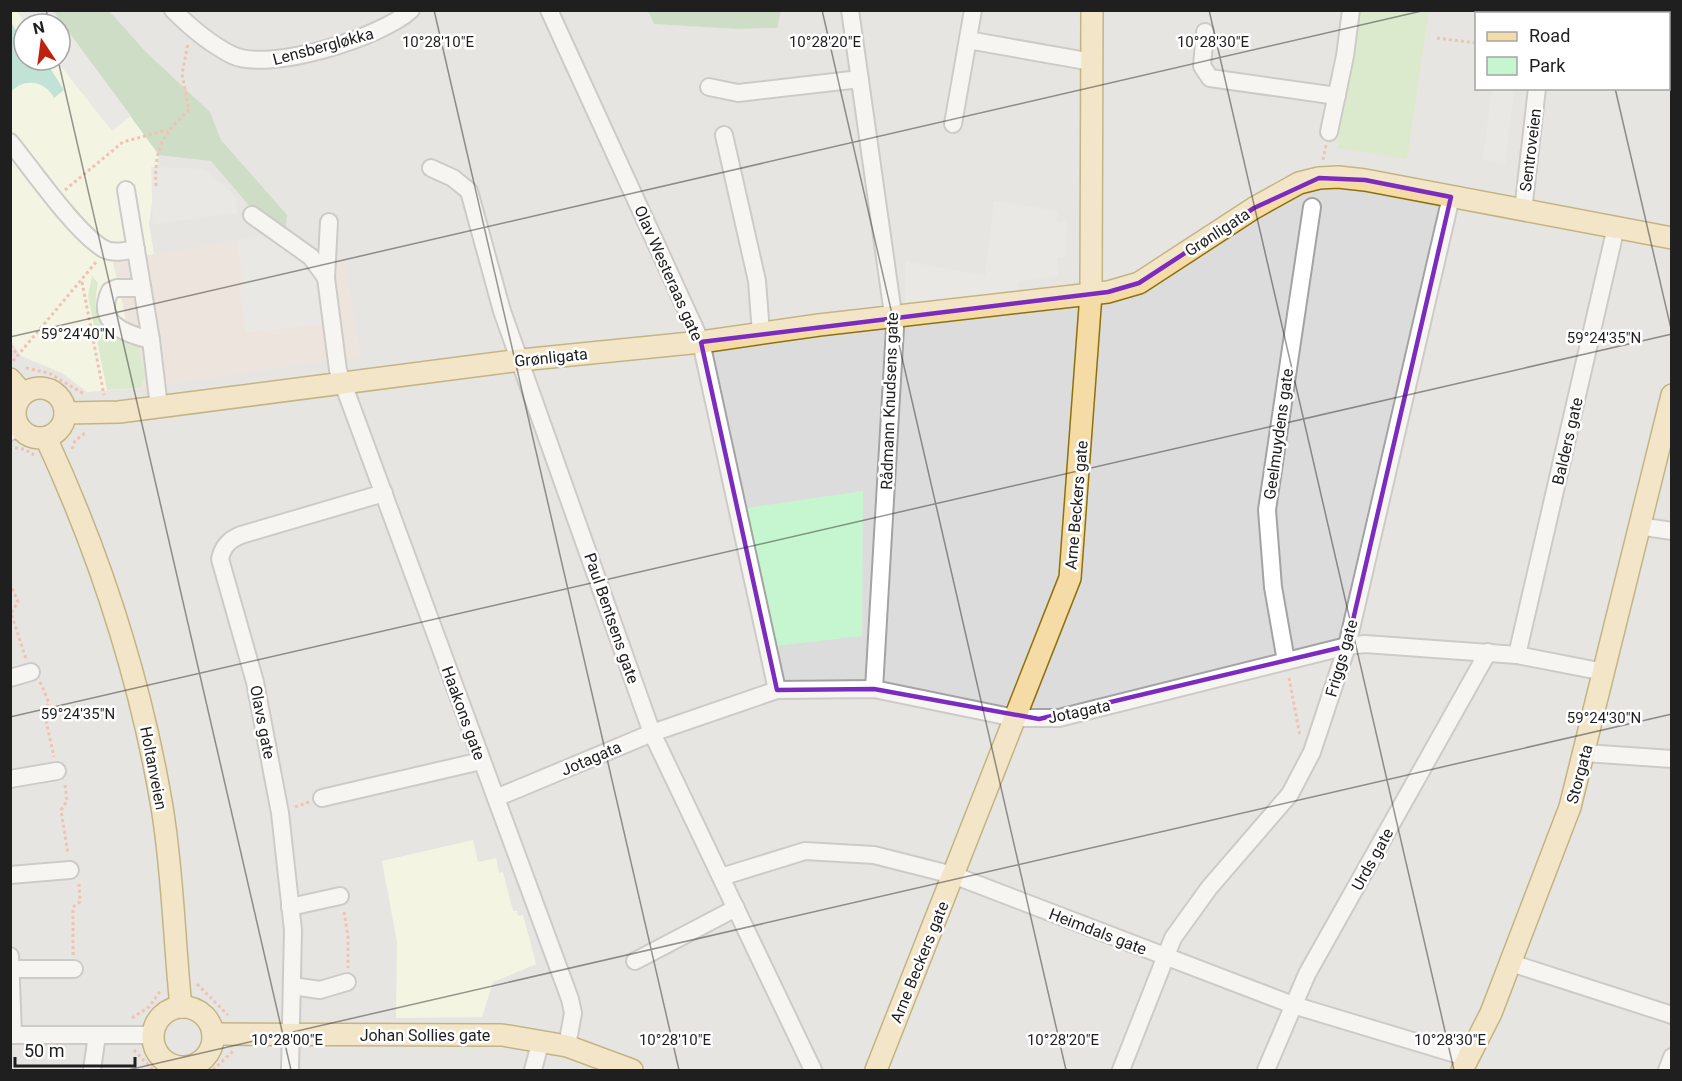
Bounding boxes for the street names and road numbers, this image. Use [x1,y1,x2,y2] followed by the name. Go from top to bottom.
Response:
[271,24,376,69] street label: Lensbergløkka
[1516,107,1545,193] street label: Sentroveien
[630,203,707,344] street label: Olav Westeraas gate
[1181,204,1253,260] street label: Grønligata
[877,312,902,490] street label: Rådmann Knudsens gate
[513,344,589,371] street label: Grønligata
[1260,367,1297,501] street label: Geelmuydens gate
[1548,396,1587,487] street label: Balders gate
[1061,440,1092,570] street label: Arne Beckers gate
[580,550,643,686] street label: Paul Bentsens gate
[1321,617,1362,699] street label: Friggs gate
[438,664,489,763] street label: Haakons gate
[246,684,279,761] street label: Olavs gate
[1046,696,1112,727] street label: Jotagata
[136,725,171,811] street label: Holtanveien
[558,737,624,780] street label: Jotagata
[1562,742,1597,806] street label: Storgata
[1348,825,1397,894] street label: Urds gate
[886,899,953,1026] street label: Arne Beckers gate
[1046,904,1149,959] street label: Heimdals gate
[360,1026,490,1045] street label: Johan Sollies gate

